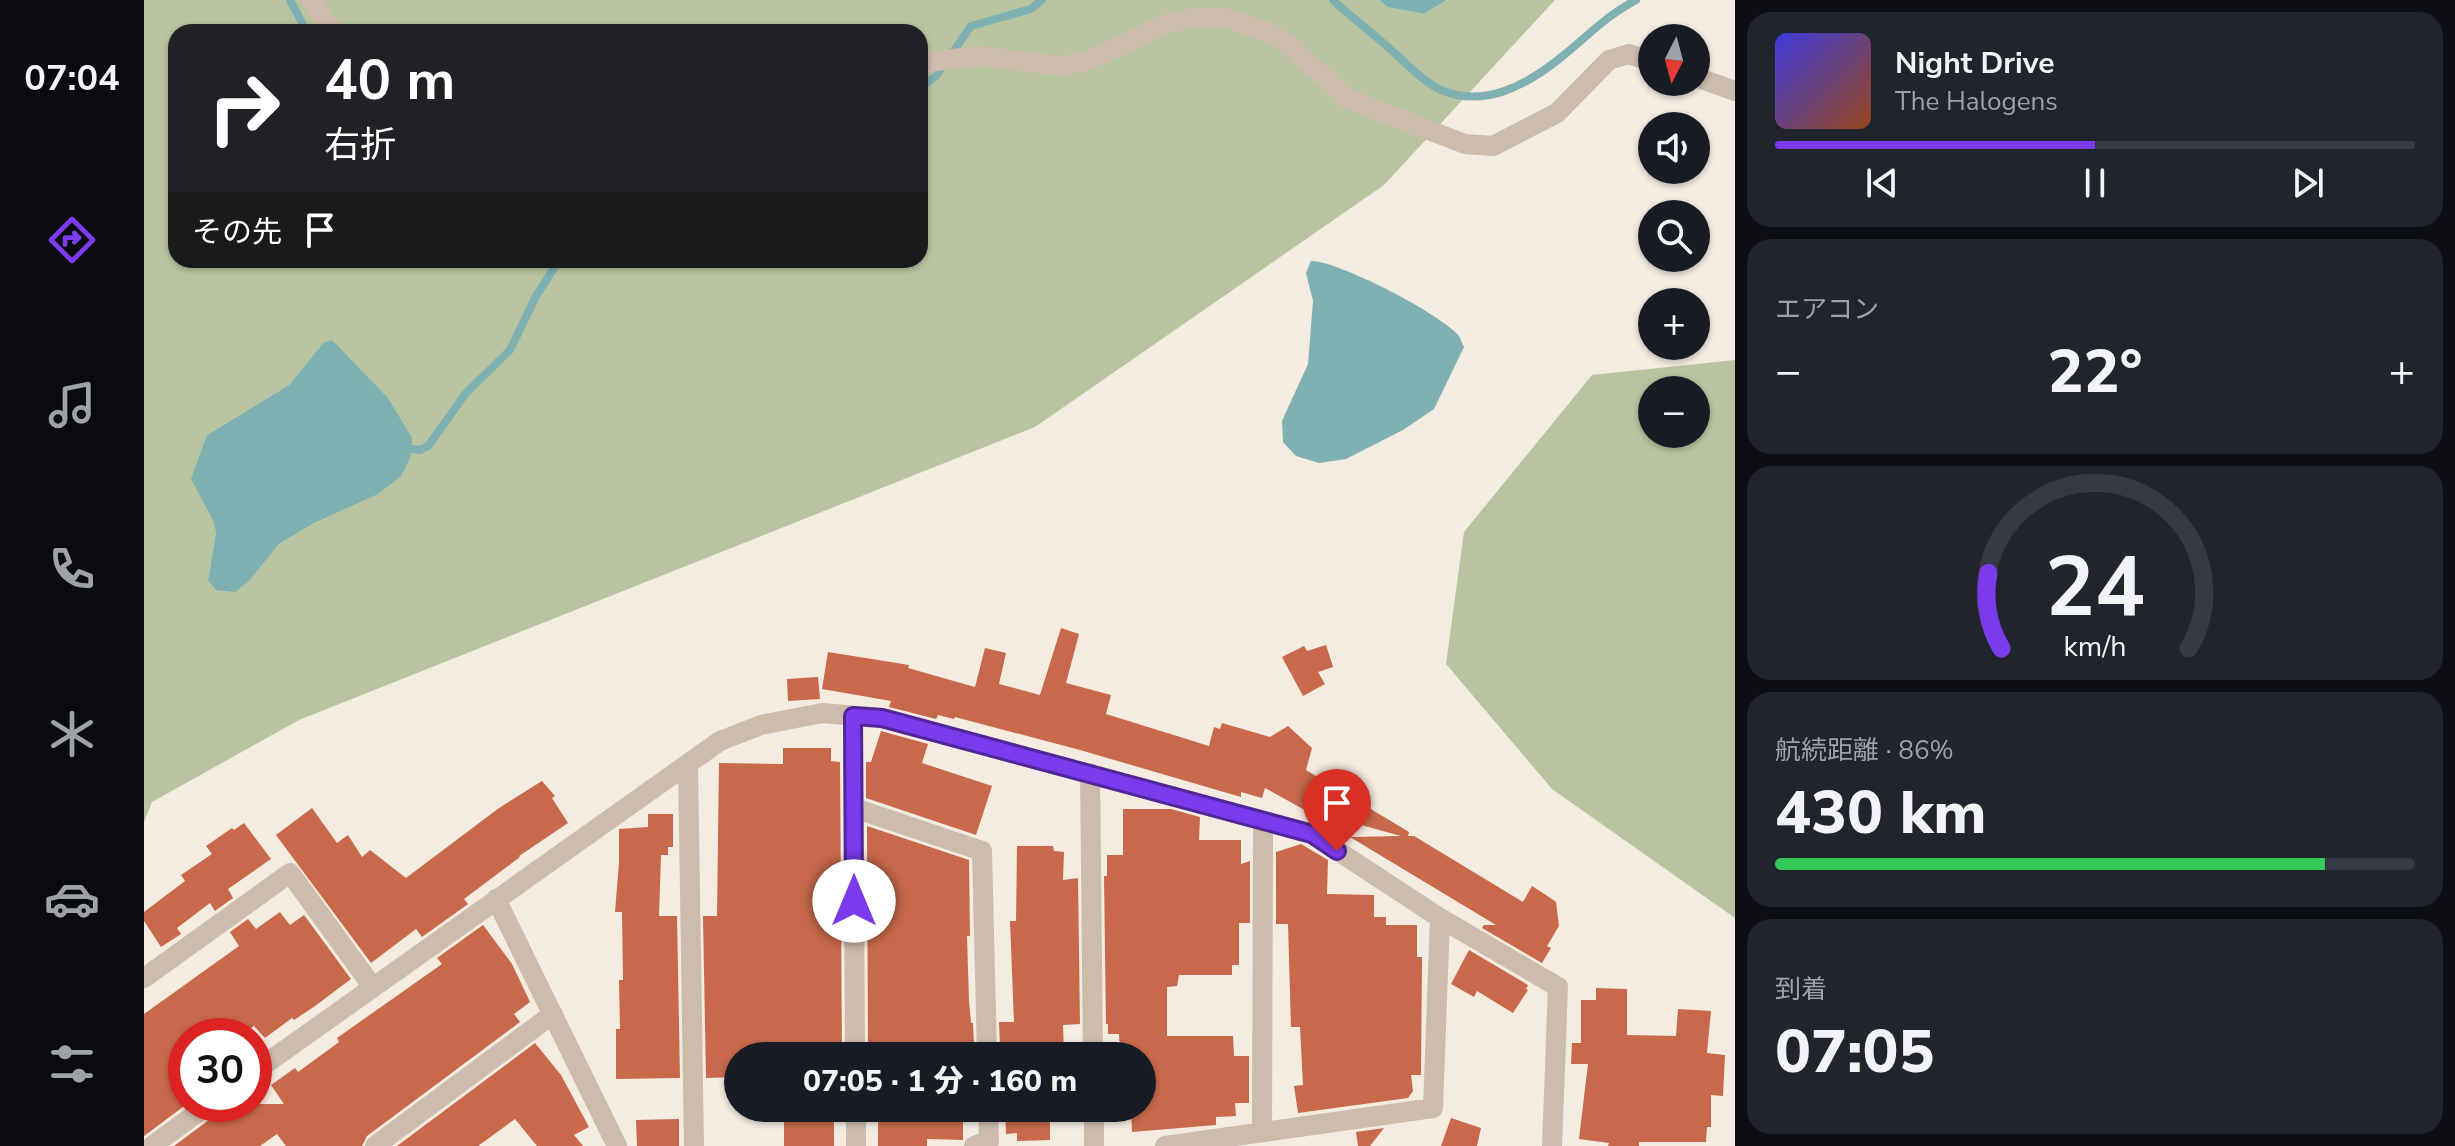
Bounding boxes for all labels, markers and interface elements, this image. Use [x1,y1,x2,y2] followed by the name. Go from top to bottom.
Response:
[1638,24,1710,96] north arrow
[1638,24,1710,448] map controls
[324,42,455,119] text: 40 m
[1895,43,2054,84] text: Night Drive
[24,54,120,103] text: 07:04
[192,56,296,160] icon: right
[1895,84,2058,119] text: The Halogens
[1638,112,1710,184] button: sound
[324,121,396,170] text: 右折
[1860,161,1904,205] icon: previous
[2073,161,2117,205] icon: pause
[2286,161,2330,205] icon: next
[1638,200,1710,272] button: search
[298,208,342,252] icon: arrive
[44,212,100,268] icon: directions
[192,212,282,253] text: その先
[1638,288,1710,360] button: +
[1775,292,1879,327] text: エアコン
[2047,331,2143,413] text: 22°
[1775,342,1801,402] text: −
[2389,342,2415,402] text: +
[1638,376,1710,448] button: −
[44,377,100,433] icon: music
[2045,531,2145,644] text: 24
[44,541,100,597] icon: phone
[2064,627,2126,666] text: km/h
[44,706,100,762] icon: climate
[1775,733,1954,768] text: 航続距離 · 86%
[1303,769,1371,851] pin
[1775,772,1987,854] text: 430 km
[1315,781,1359,825] icon: arrive
[812,859,896,943] position arrow
[44,871,100,927] icon: car
[1775,972,1827,1007] text: 到着
[1775,1011,1935,1093] text: 07:05
[168,1018,272,1122] speed limit sign: 30
[44,1036,100,1092] icon: filters
[803,1061,1077,1102] text: 07:05 · 1 分 · 160 m

